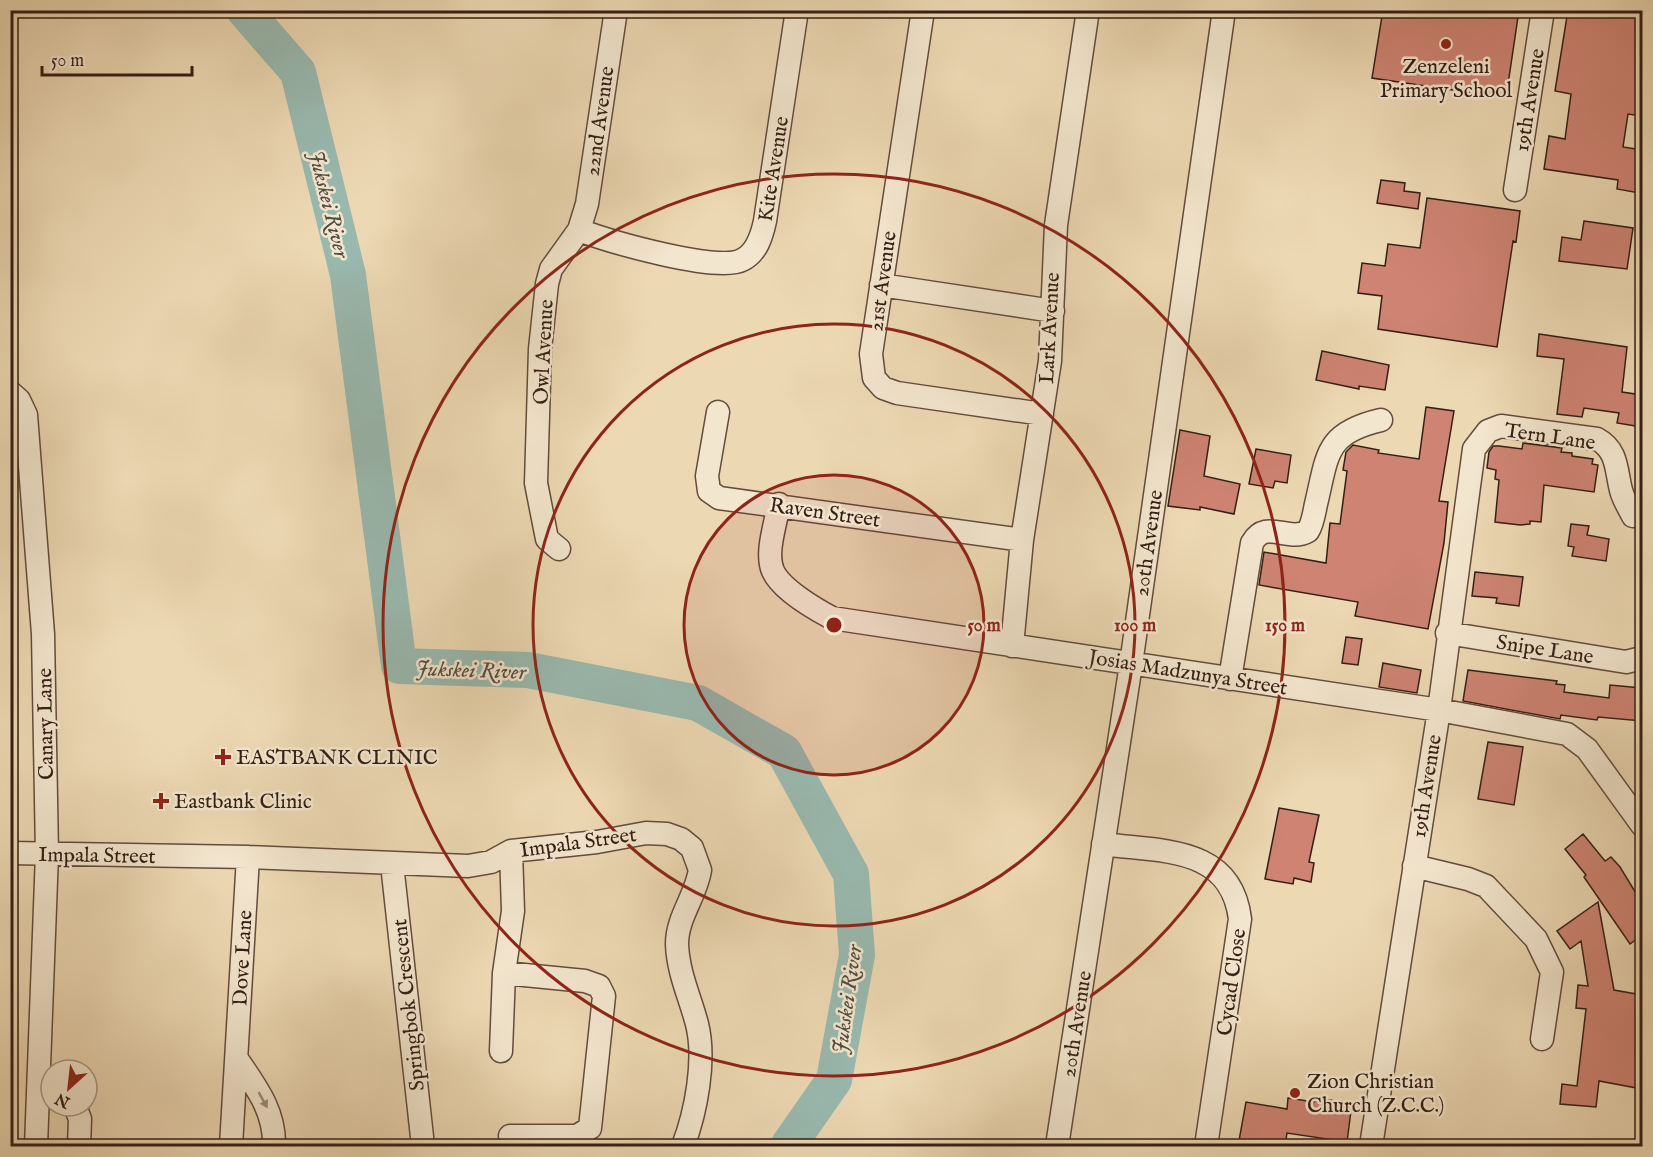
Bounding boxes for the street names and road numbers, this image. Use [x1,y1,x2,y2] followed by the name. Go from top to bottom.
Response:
[1509,46,1552,154] street label: 19th Avenue
[579,64,622,178] street label: 22nd Avenue
[753,114,796,224] street label: Kite Avenue
[863,229,904,333] street label: 21st Avenue
[1034,271,1067,385] street label: Lark Avenue
[528,298,561,406] street label: Owl Avenue
[1503,418,1597,457] street label: Tern Lane
[1129,488,1170,598] street label: 20th Avenue
[768,492,882,535] street label: Raven Street
[1494,629,1596,672] street label: Snipe Lane
[1084,644,1289,703] street label: Josias Madzunya Street
[32,667,61,780] street label: Canary Lane
[1406,732,1449,840] street label: 19th Avenue
[518,822,638,865] street label: Impala Street
[38,842,156,871] street label: Impala Street
[227,909,260,1007] street label: Dove Lane
[387,917,432,1092] street label: Springbok Crescent
[1212,927,1253,1038] street label: Cycad Close
[1056,969,1099,1079] street label: 20th Avenue

